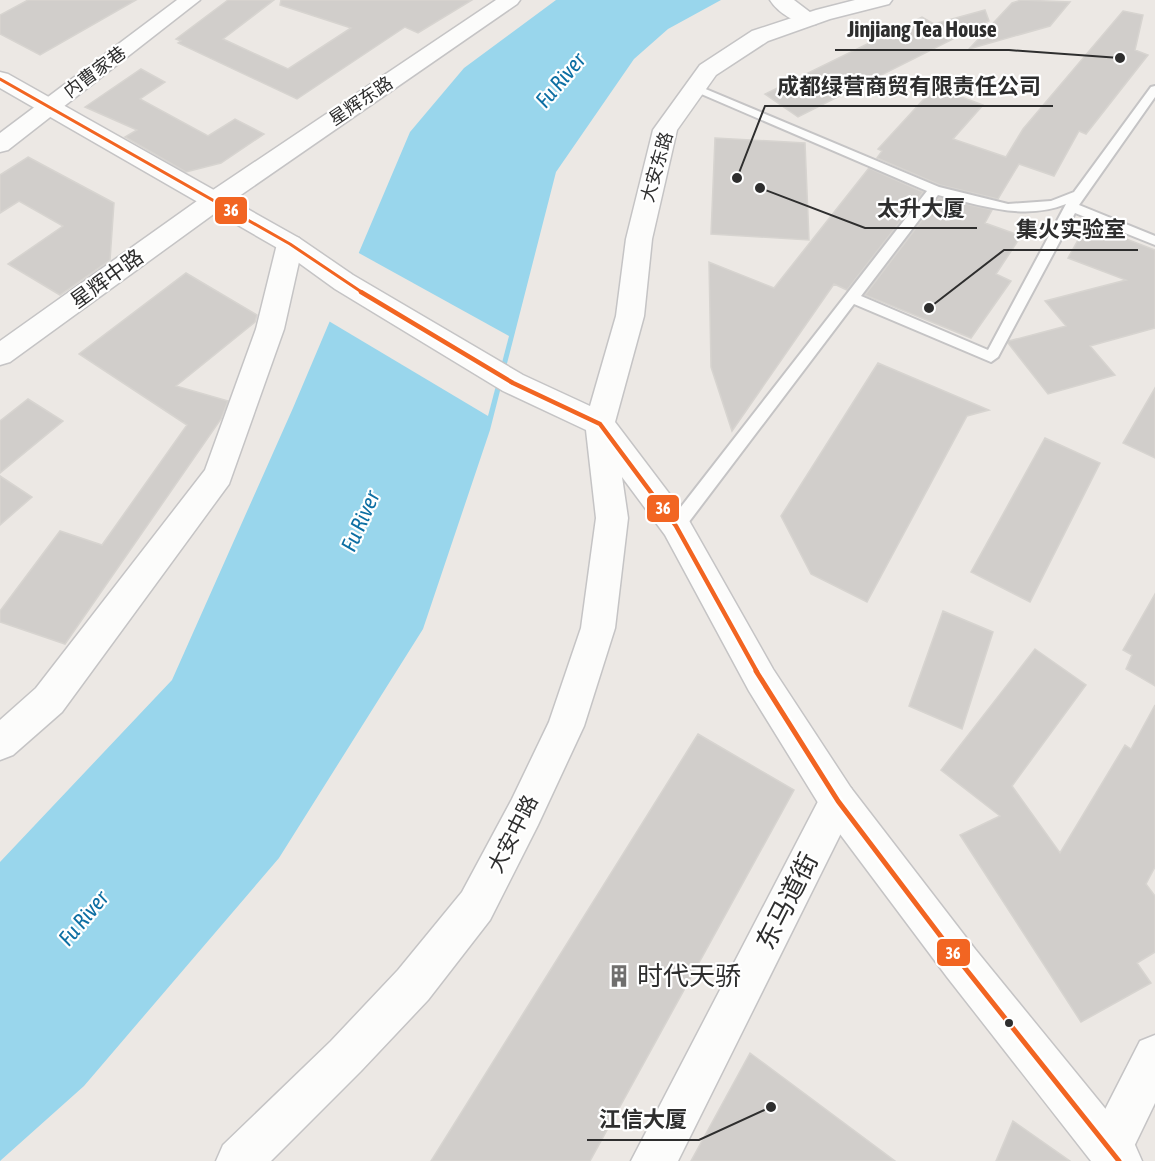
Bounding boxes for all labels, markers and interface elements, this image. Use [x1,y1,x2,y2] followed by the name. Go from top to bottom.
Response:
[835,10,1009,50] callout: Jinjiang Tea House
[846,16,997,42] text: Jinjiang Tea House
[60,42,130,102] street label: 内曹家巷
[530,46,591,113] water label: Fu River
[765,66,1053,106] callout: 成都绿营商贸有限责任公司
[325,72,396,129] street label: 星辉东路
[777,73,1041,99] text: 成都绿营商贸有限责任公司
[637,129,677,204] street label: 大安东路
[865,188,977,228] callout: 太升大厦
[877,195,965,221] text: 太升大厦
[214,196,248,225] line badge: 36
[223,201,239,219] text: 36
[1004,210,1138,250] callout: 集火实验室
[1016,216,1126,242] text: 集火实验室
[65,244,147,313] street label: 星辉中路
[335,485,385,555] water label: Fu River
[646,494,680,523] line badge: 36
[655,499,671,517] text: 36
[482,791,542,876] street label: 大安中路
[750,848,824,954] street label: 东马道街
[53,884,114,951] water label: Fu River
[936,938,971,967] line badge: 36
[945,944,961,962] text: 36
[637,961,741,991] place label: 时代天骄
[606,963,632,989] building icon: 时代天骄
[1003,1017,1015,1029] unlabelled marker
[587,1100,699,1140] callout: 江信大厦
[599,1106,687,1132] text: 江信大厦

